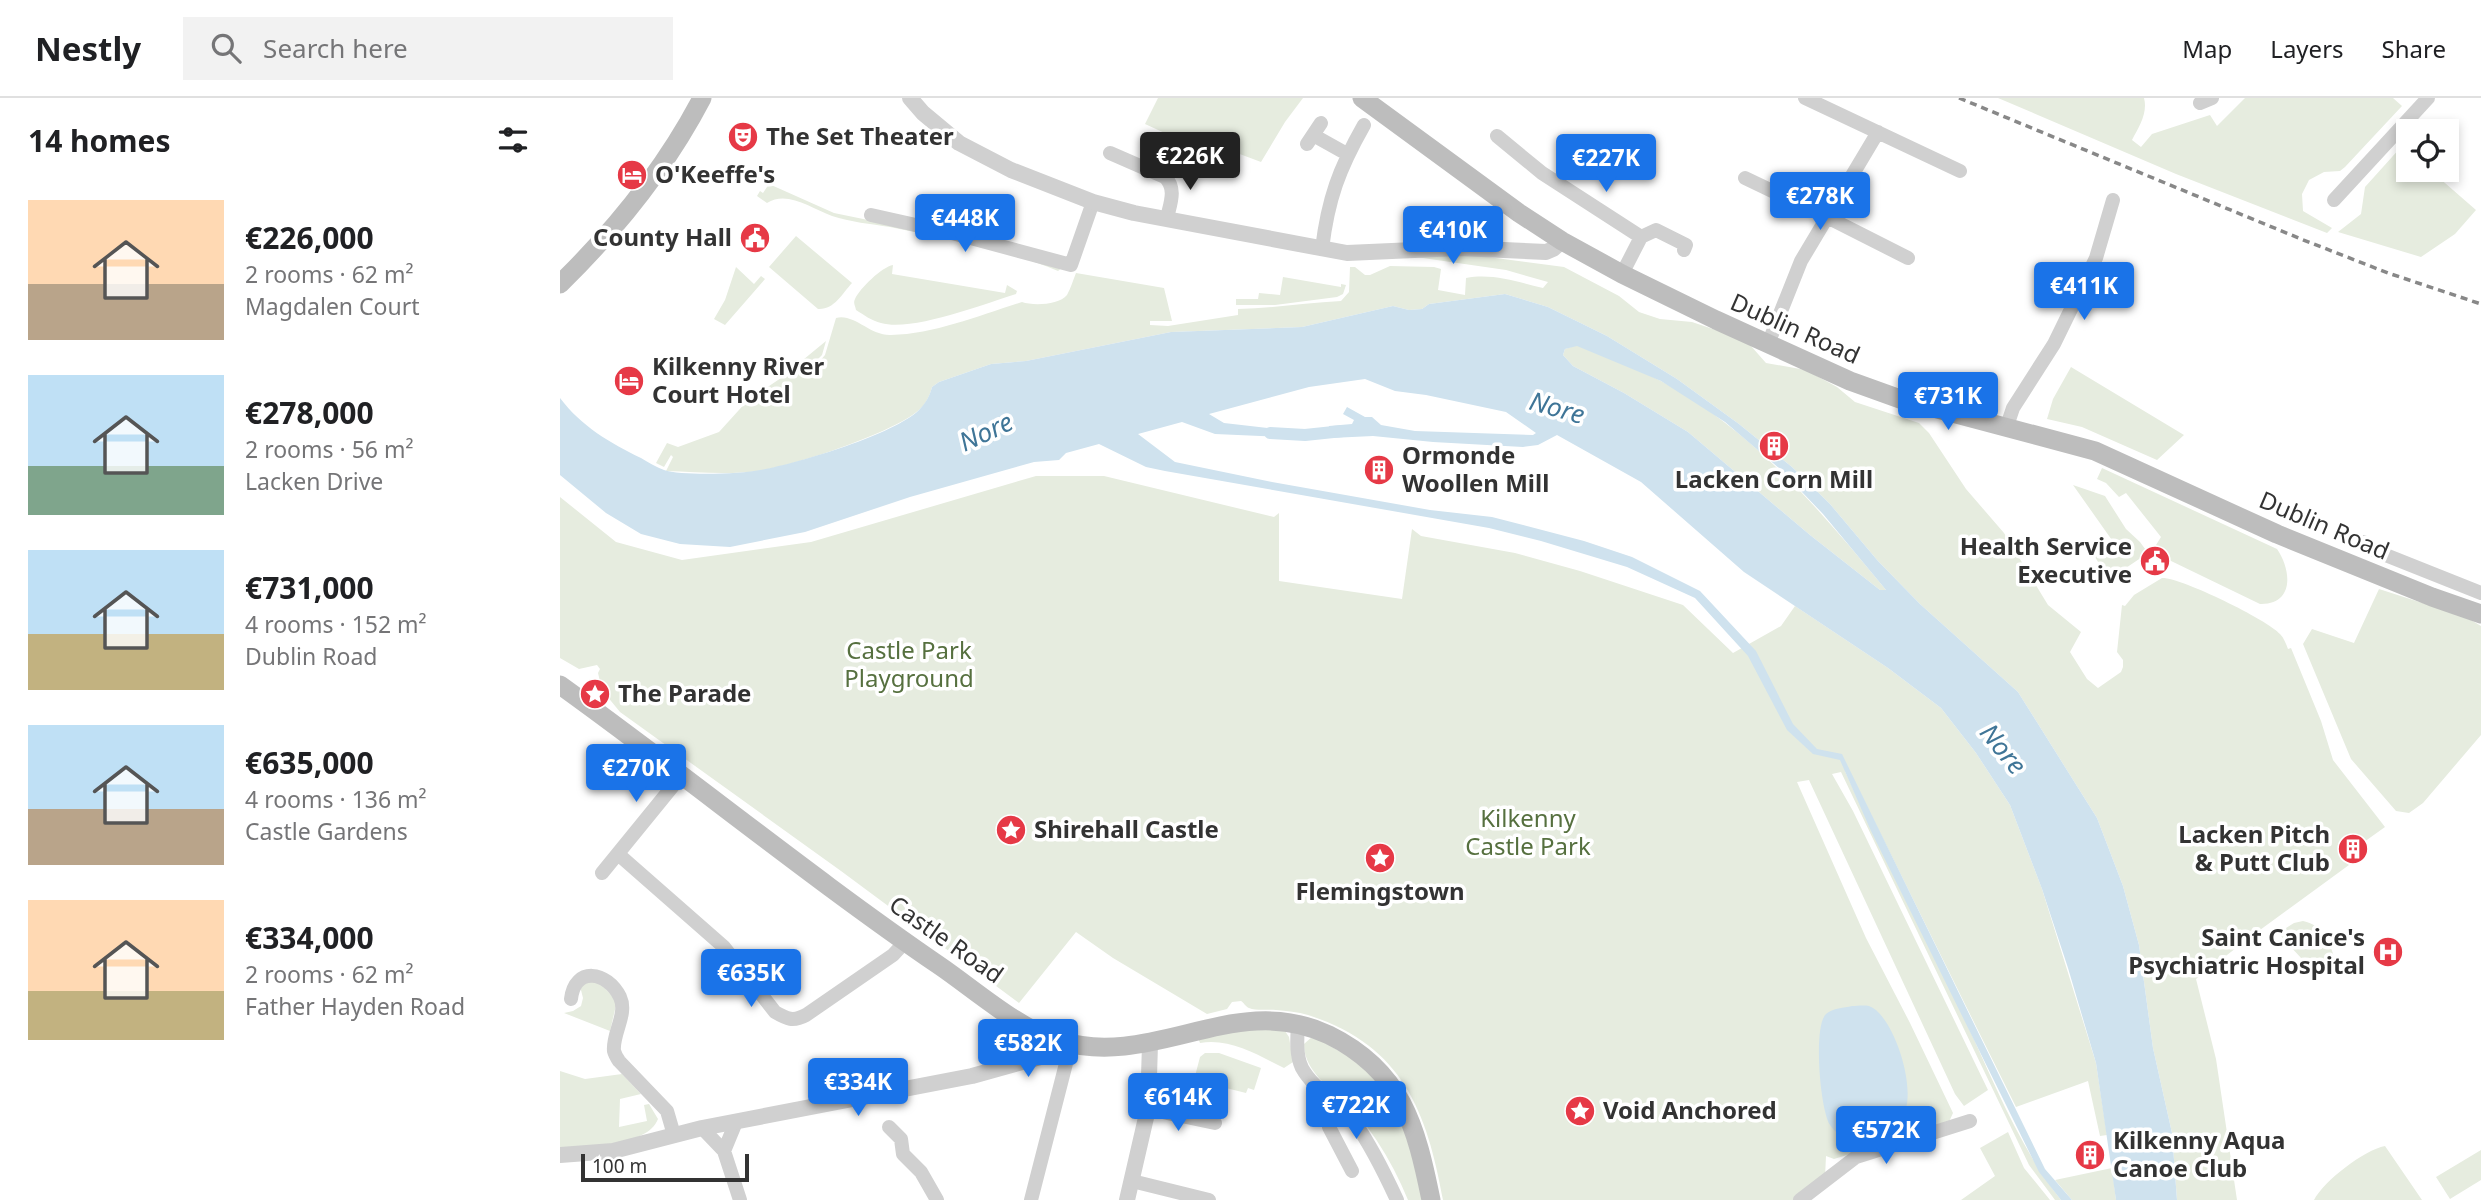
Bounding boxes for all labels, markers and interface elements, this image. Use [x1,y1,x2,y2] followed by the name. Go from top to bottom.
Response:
[183,17,673,80] search box
[35,26,141,71] text: Nestly
[207,29,245,67] icon: search
[263,30,408,66] text: Search here
[2182,32,2232,65] text: Map
[2270,32,2344,65] text: Layers
[2382,32,2446,65] text: Share
[766,119,954,152] place label: The Set Theater
[2396,119,2459,182] map controls
[2396,119,2459,182] button: locate
[28,120,171,161] text: 14 homes
[726,120,760,154] theatre icon: The Set Theater
[494,121,532,159] icon: filters
[1141,132,1239,192] pin: €226K
[1557,134,1655,194] pin: €227K
[1156,139,1224,171] text: €226K
[1572,141,1640,173] text: €227K
[655,157,775,190] place label: O'Keeffe's
[615,158,649,192] hotel icon: O'Keeffe's
[1771,172,1869,232] pin: €278K
[1786,179,1854,211] text: €278K
[916,194,1014,254] pin: €448K
[931,201,999,233] text: €448K
[1404,206,1502,266] pin: €410K
[1419,213,1487,245] text: €410K
[245,217,374,258] text: €226,000
[593,220,732,253] place label: County Hall
[738,221,772,255] public building icon: County Hall
[84,228,168,312] icon: home
[245,258,414,290] text: 2 rooms · 62 m²
[2035,262,2133,322] pin: €411K
[2050,269,2118,301] text: €411K
[1726,284,1865,371] street label: Dublin Road
[245,290,420,322] text: Magdalen Court
[652,349,825,410] place label: Kilkenny River Court Hotel
[612,364,646,398] hotel icon: Kilkenny River Court Hotel
[1899,372,1997,432] pin: €731K
[1914,379,1982,411] text: €731K
[1525,382,1589,432] water label: Nore
[245,392,374,433] text: €278,000
[84,403,168,487] icon: home
[953,403,1019,459] water label: Nore
[1757,429,1791,463] building icon: Lacken Corn Mill
[245,433,414,465] text: 2 rooms · 56 m²
[1402,438,1549,499] place label: Ormonde Woollen Mill
[1362,453,1396,487] building icon: Ormonde Woollen Mill
[1675,462,1873,495] place label: Lacken Corn Mill
[245,465,383,497] text: Lacken Drive
[2255,482,2395,567] street label: Dublin Road
[1960,529,2132,590] place label: Health Service Executive
[2138,544,2172,578] public building icon: Health Service Executive
[245,567,374,608] text: €731,000
[84,578,168,662] icon: home
[245,608,427,640] text: 4 rooms · 152 m²
[844,633,974,694] park label: Castle Park Playground
[245,640,377,672] text: Dublin Road
[618,676,751,709] place label: The Parade
[578,677,612,711] place icon: The Parade
[1972,715,2035,781] water label: Nore
[245,742,374,783] text: €635,000
[587,744,685,804] pin: €270K
[602,751,670,783] text: €270K
[84,753,168,837] icon: home
[245,783,427,815] text: 4 rooms · 136 m²
[1465,801,1591,862] park label: Kilkenny Castle Park
[1034,812,1219,845] place label: Shirehall Castle
[994,813,1028,847] place icon: Shirehall Castle
[245,815,408,847] text: Castle Gardens
[2178,817,2330,878] place label: Lacken Pitch & Putt Club
[2336,832,2370,866] building icon: Lacken Pitch & Putt Club
[1363,841,1397,875] place icon: Flemingstown
[1295,874,1465,907] place label: Flemingstown
[883,887,1011,990] street label: Castle Road
[245,917,374,958] text: €334,000
[2128,920,2365,981] place label: Saint Canice's Psychiatric Hospital
[84,928,168,1012] icon: home
[2371,935,2405,969] hospital icon: Saint Canice's Psychiatric Hospital
[702,950,800,1009] pin: €635K
[717,956,785,988] text: €635K
[245,958,414,990] text: 2 rooms · 62 m²
[245,990,465,1022] text: Father Hayden Road
[979,1020,1077,1079] pin: €582K
[994,1026,1062,1058] text: €582K
[809,1058,907,1118] pin: €334K
[824,1065,892,1097] text: €334K
[1129,1074,1227,1133] pin: €614K
[1144,1080,1212,1112] text: €614K
[1307,1082,1405,1141] pin: €722K
[1322,1088,1390,1120] text: €722K
[1603,1093,1777,1126] place label: Void Anchored
[1563,1094,1597,1128] place icon: Void Anchored
[1837,1107,1935,1166] pin: €572K
[1852,1113,1920,1145] text: €572K
[2113,1123,2285,1184] place label: Kilkenny Aqua Canoe Club
[2073,1138,2107,1172] building icon: Kilkenny Aqua Canoe Club
[581,1151,749,1183] scale bar
[592,1153,647,1179] text: 100 m

